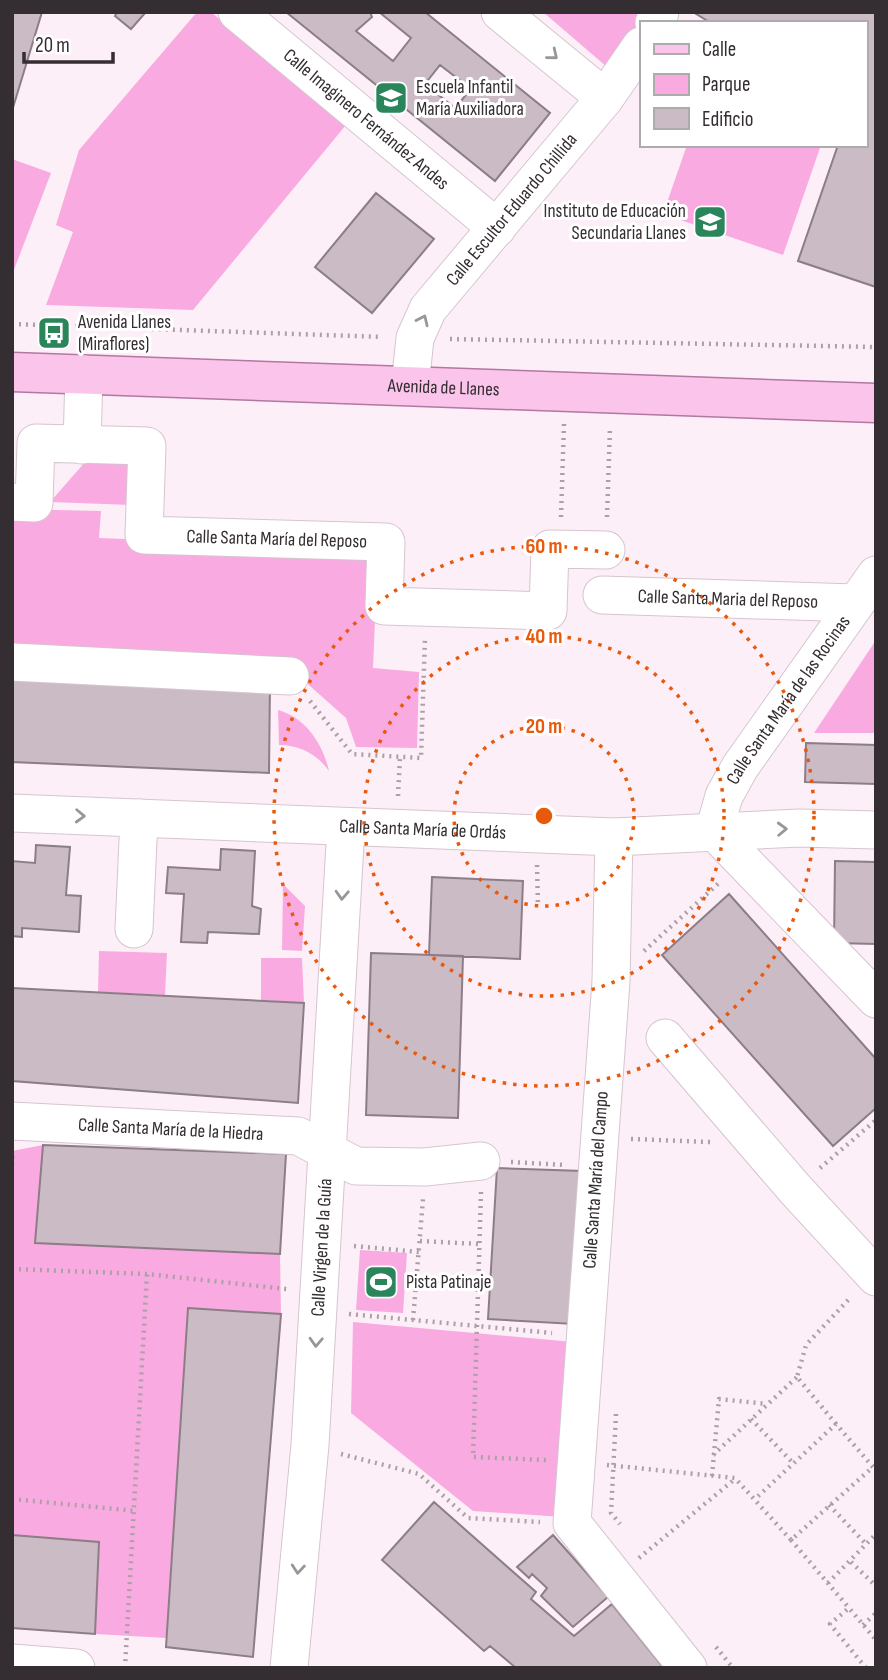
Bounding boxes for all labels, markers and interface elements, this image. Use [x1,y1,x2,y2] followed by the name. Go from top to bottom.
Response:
[24,21,114,65] scale bar
[640,21,867,147] legend
[35,33,70,58] text: 20 m
[702,37,736,62] text: Calle
[279,44,454,195] street label: Calle Imaginero Fernández Andes
[544,47,557,59] one-way arrow
[702,72,750,97] text: Parque
[416,76,524,121] place label: Escuela Infantil María Auxiliadora
[372,79,410,117] school or university icon: Escuela Infantil María Auxiliadora
[702,107,753,132] text: Edificio
[441,129,582,290] street label: Calle Escultor Eduardo Chillida
[544,200,686,245] place label: Instituto de Educación Secundaria Llanes
[691,203,729,241] school or university icon: Instituto de Educación Secundaria Llanes
[77,311,171,356] place label: Avenida Llanes (Miraflores)
[35,314,73,352] bus stop icon: Avenida Llanes (Miraflores)
[415,315,429,327] one-way arrow
[386,374,500,401] street label: Avenida de Llanes
[186,525,367,553] street label: Calle Santa María del Reposo
[525,534,563,559] text: 60 m
[637,585,819,613] street label: Calle Santa Maria del Reposo
[721,611,855,788] street label: Calle Santa María de las Rocinas
[526,624,562,649] text: 40 m
[526,714,562,739] text: 20 m
[532,804,556,828] centre of rings
[75,808,86,823] one-way arrow
[339,815,507,844] street label: Calle Santa María de Ordás
[777,821,788,836] one-way arrow
[335,890,350,901] one-way arrow
[578,1090,614,1270] street label: Calle Santa María del Campo
[78,1113,264,1146] street label: Calle Santa María de la Hiedra
[306,1178,337,1317] street label: Calle Virgen de la Guía
[362,1263,400,1301] sports icon: Pista Patinaje
[406,1271,491,1294] place label: Pista Patinaje
[309,1337,324,1348] one-way arrow
[291,1564,306,1575] one-way arrow

